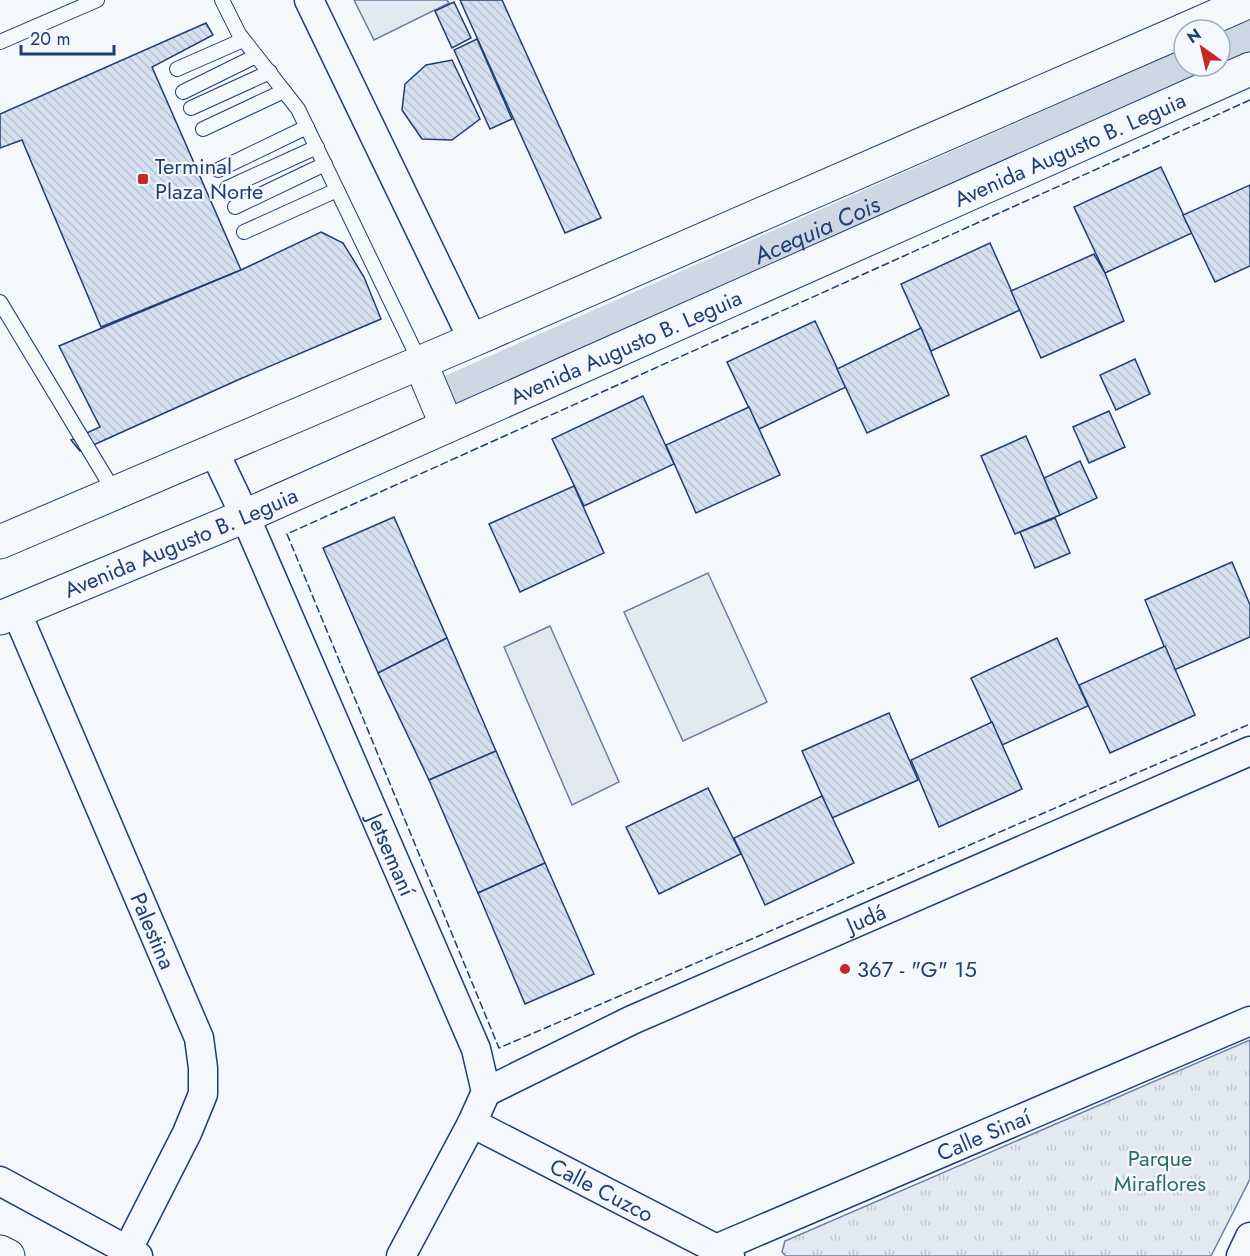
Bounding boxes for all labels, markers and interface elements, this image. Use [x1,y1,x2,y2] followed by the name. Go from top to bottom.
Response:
[21,18,114,56] scale bar
[1172,18,1232,78] north arrow
[1182,23,1206,49] text: N
[30,26,70,52] text: 20 m
[949,84,1191,215] street label: Avenida Augusto B. Leguia
[155,150,263,207] place label: Terminal Plaza Norte
[136,172,150,186] marker: Terminal Plaza Norte
[747,186,886,273] water label: Acequia Cois
[505,281,747,412] street label: Avenida Augusto B. Leguia
[59,479,303,606] street label: Avenida Augusto B. Leguia
[359,805,424,902] street label: Jetsemaní
[123,888,184,974] street label: Palestina
[839,895,891,942] street label: Judá
[857,953,977,985] place label: 367 - "G" 15
[838,962,852,976] marker: 367 - "G" 15
[932,1100,1037,1169] street label: Calle Sinaí
[1114,1142,1206,1199] park label: Parque Miraflores
[544,1150,659,1230] street label: Calle Cuzco

